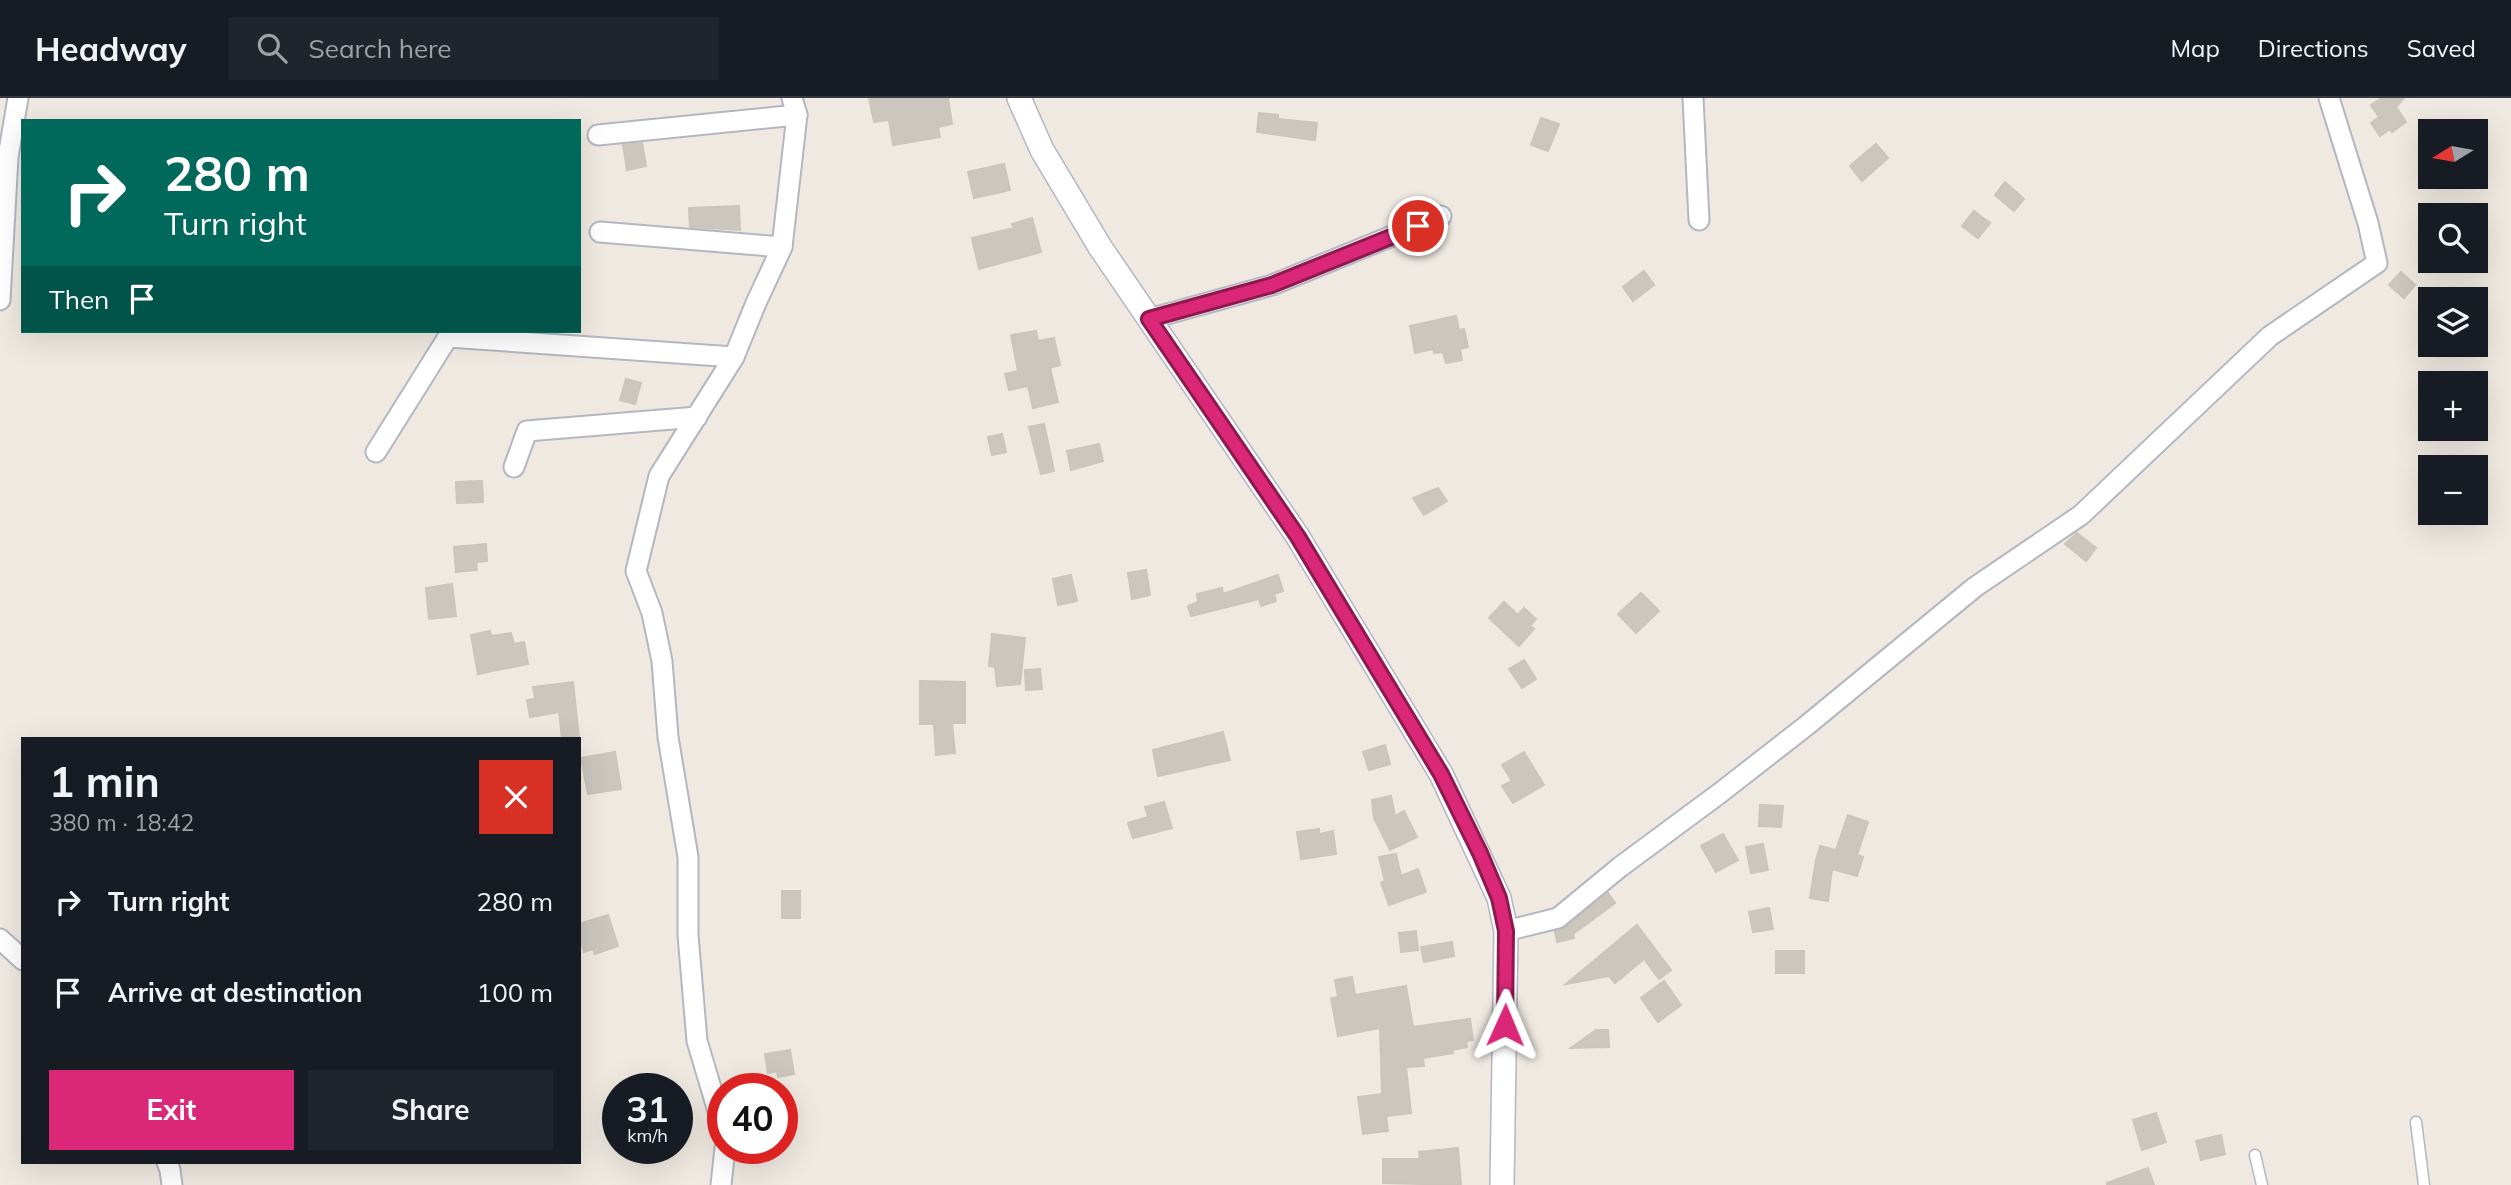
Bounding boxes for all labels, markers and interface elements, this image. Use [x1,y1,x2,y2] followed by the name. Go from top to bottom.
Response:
[229,17,719,80] search box
[35,28,187,69] text: Headway
[253,29,291,67] icon: search
[309,32,451,65] text: Search here
[2170,33,2220,63] text: Map
[2258,33,2369,63] text: Directions
[2407,33,2476,63] text: Saved
[2418,119,2488,189] north arrow
[2418,119,2488,525] map controls
[164,142,310,203] text: 280 m
[49,147,140,238] icon: right
[1388,196,1448,256] pin
[164,203,307,243] text: Turn right
[2418,203,2488,273] button: search
[1399,207,1437,245] icon: arrive
[123,280,161,318] icon: arrive
[49,283,109,316] text: Then
[2418,287,2488,357] button: layers
[2418,371,2488,441] button: +
[2418,455,2488,525] button: −
[49,755,160,808] text: 1 min
[479,760,553,834] button: close
[49,808,194,837] text: 380 m · 18:42
[49,883,87,921] icon: right
[108,885,229,918] text: Turn right
[477,885,553,918] text: 280 m
[49,974,87,1012] icon: arrive
[108,976,363,1009] text: Arrive at destination
[477,976,553,1009] text: 100 m
[1468,988,1542,1062] position arrow
[49,1070,294,1150] button: Exit
[308,1070,553,1150] button: Share
[707,1073,798,1164] speed limit sign: 40
[626,1087,669,1131] text: 31
[627,1124,668,1147] text: km/h

